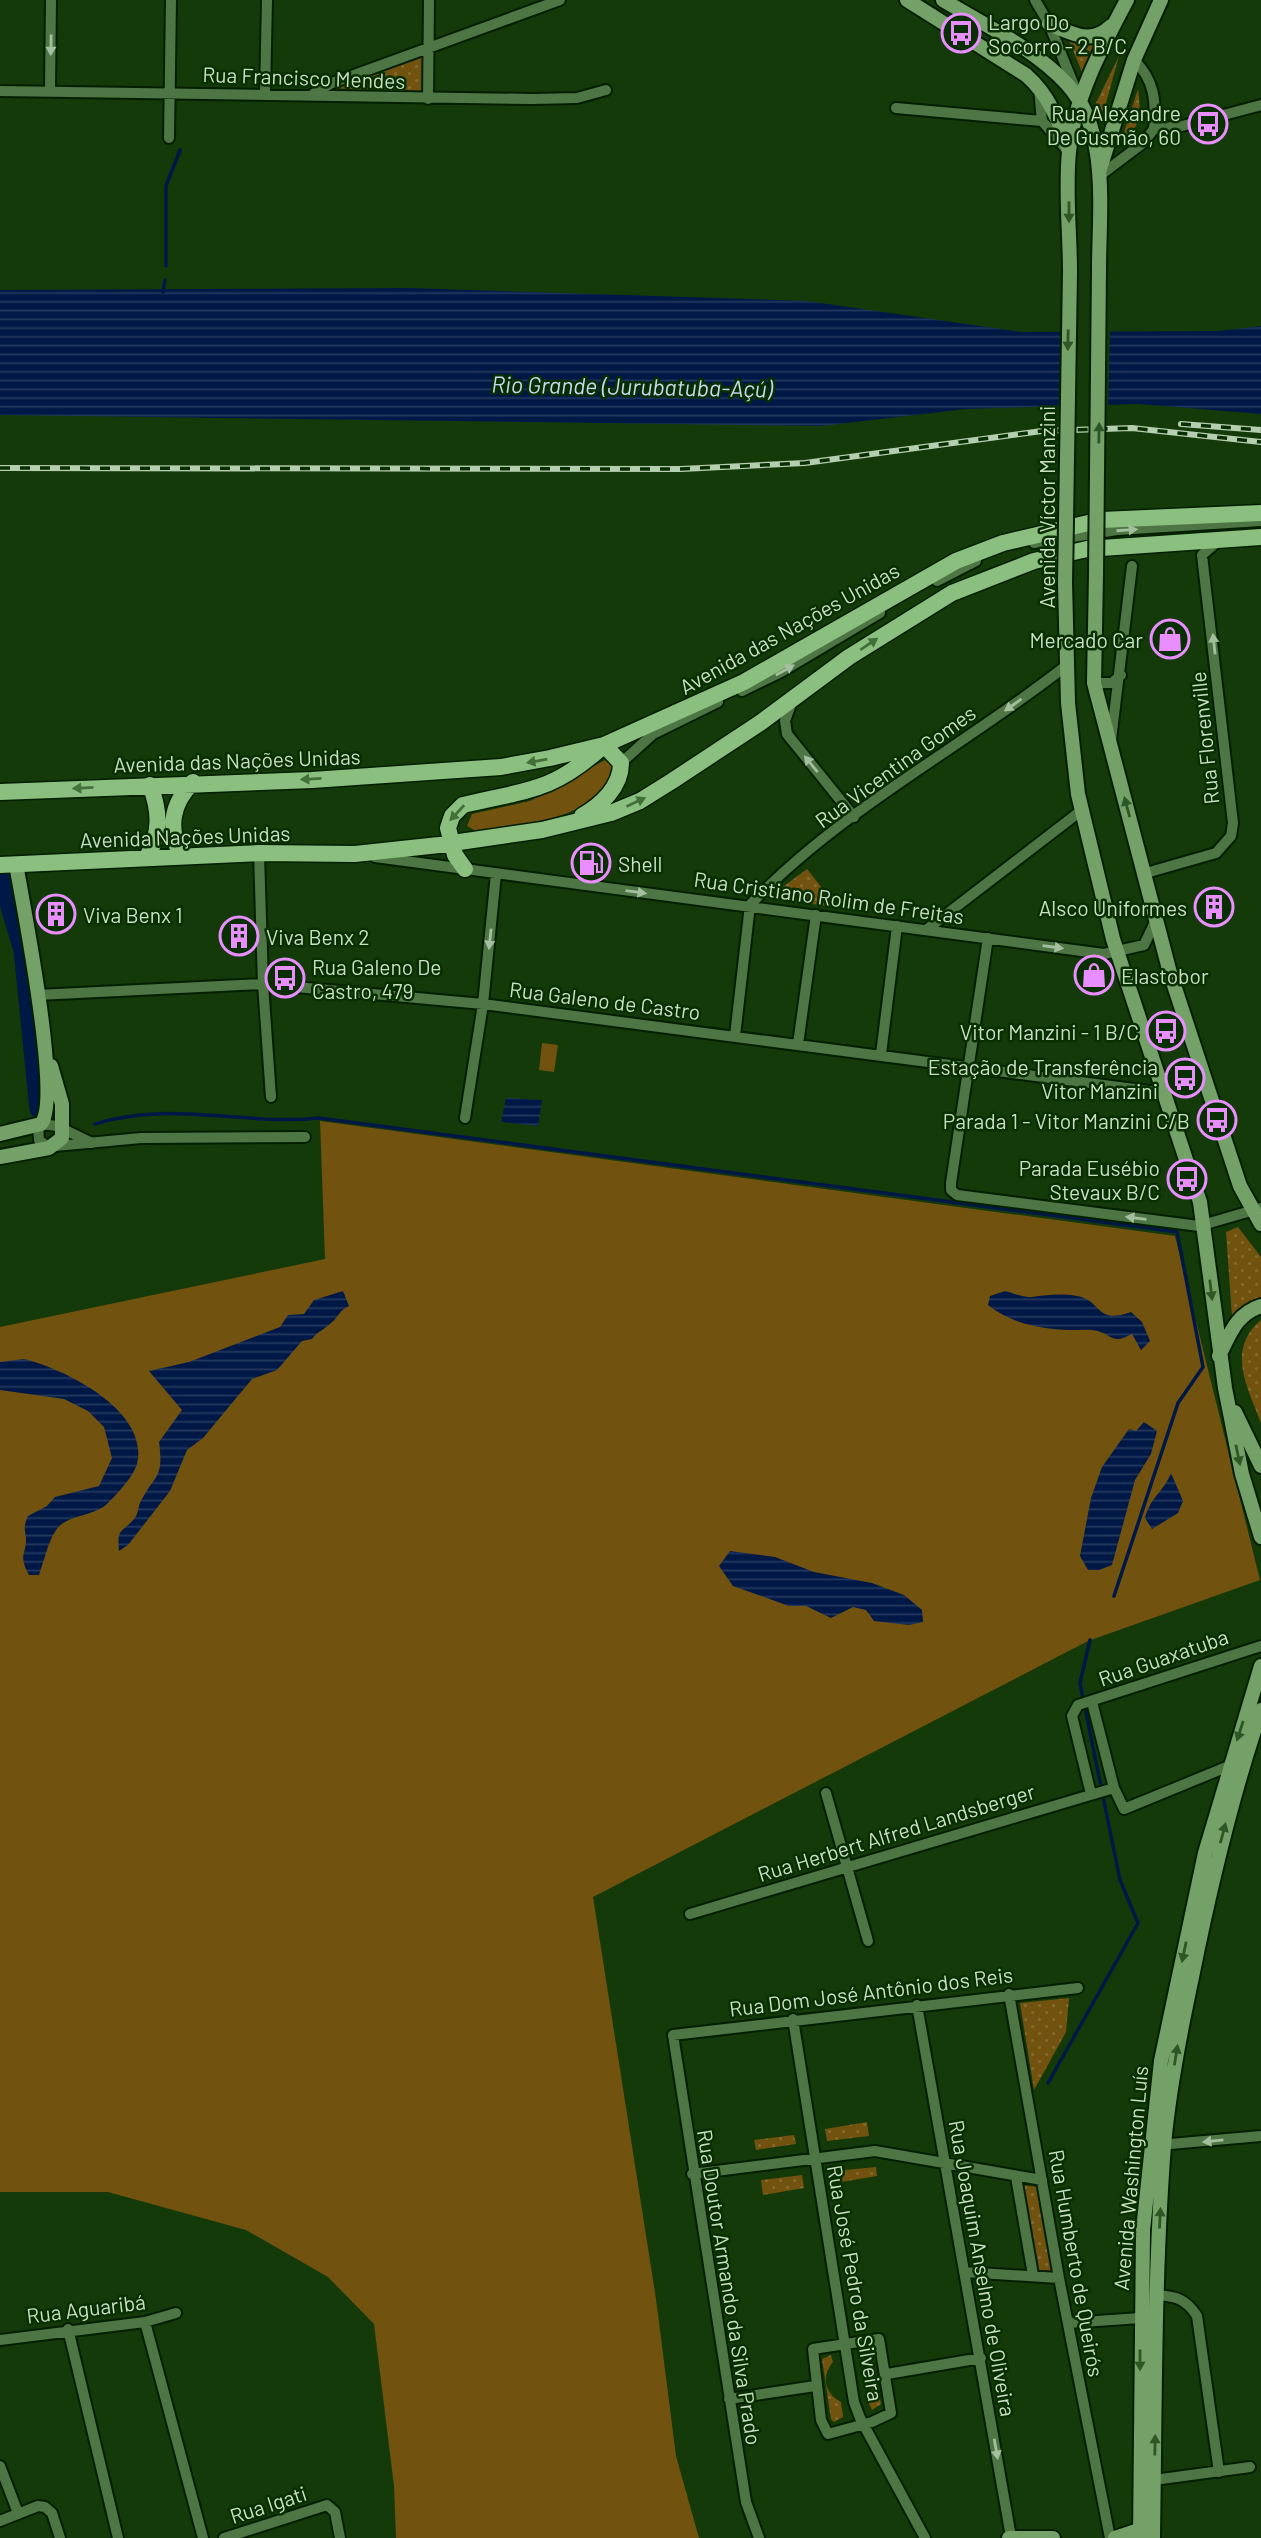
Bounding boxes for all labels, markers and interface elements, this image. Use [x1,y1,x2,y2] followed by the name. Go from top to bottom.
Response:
[988,9,1127,58] place label: Largo Do Socorro - 2 B/C
[940,12,982,54] bus stop icon: Largo Do Socorro - 2 B/C
[45,35,57,57] one-way arrow
[202,61,406,93] street label: Rua Francisco Mendes
[1047,100,1181,149] place label: Rua Alexandre De Gusmão, 60
[1187,103,1229,145] bus stop icon: Rua Alexandre De Gusmão, 60
[1064,201,1075,223] one-way arrow
[1062,329,1074,351] one-way arrow
[491,370,774,402] water label: Rio Grande (Jurubatuba-Açú)
[1034,406,1059,608] street label: Avenida Víctor Manzini
[1093,421,1105,443] one-way arrow
[1116,524,1138,535] one-way arrow
[675,557,903,699] street label: Avenida das Nações Unidas
[1149,618,1191,660] shop icon: Mercado Car
[1030,627,1143,652] place label: Mercado Car
[1208,633,1219,655] one-way arrow
[859,638,878,651] one-way arrow
[775,664,795,676] one-way arrow
[1185,670,1223,806] street label: Rua Florenville
[1004,698,1022,712] one-way arrow
[810,699,980,833] street label: Rua Vicentina Gomes
[113,743,361,777] street label: Avenida das Nações Unidas
[804,755,819,773] one-way arrow
[526,756,548,767] one-way arrow
[299,774,321,785] one-way arrow
[72,783,94,794] one-way arrow
[626,796,646,808] one-way arrow
[1122,796,1132,817] one-way arrow
[449,804,465,821] one-way arrow
[79,820,291,852] street label: Avenida Nações Unidas
[570,842,612,884] fuel station icon: Shell
[618,851,662,876] place label: Shell
[692,866,966,928] street label: Rua Cristiano Rolim de Freitas
[626,886,648,897] one-way arrow
[1193,886,1235,928] building icon: Alsco Uniformes
[35,893,77,935] building icon: Viva Benx 1
[1039,895,1187,920] place label: Alsco Uniformes
[83,902,183,927] place label: Viva Benx 1
[218,915,260,957] building icon: Viva Benx 2
[266,924,370,949] place label: Viva Benx 2
[484,928,495,950] one-way arrow
[1042,942,1064,953] one-way arrow
[312,954,442,1003] place label: Rua Galeno De Castro, 479
[1073,954,1115,996] shop icon: Elastobor
[264,957,306,999] bus stop icon: Rua Galeno De Castro, 479
[1121,963,1209,988] place label: Elastobor
[508,976,702,1024] street label: Rua Galeno de Castro
[1145,1010,1187,1052] bus stop icon: Vitor Manzini - 1 B/C
[960,1019,1139,1044] place label: Vitor Manzini - 1 B/C
[928,1054,1158,1103] place label: Estação de Transferência Vitor Manzini
[1164,1057,1206,1099] bus stop icon: Estação de Transferência Vitor Manzini
[1196,1099,1238,1141] bus stop icon: Parada 1 - Vitor Manzini C/B
[943,1108,1190,1133] place label: Parada 1 - Vitor Manzini C/B
[1019,1155,1160,1204] place label: Parada Eusébio Stevaux B/C
[1166,1158,1208,1200] bus stop icon: Parada Eusébio Stevaux B/C
[1124,1212,1146,1223] one-way arrow
[1206,1279,1217,1301] one-way arrow
[1233,1444,1244,1466] one-way arrow
[1095,1623,1231,1691] street label: Rua Guaxatuba
[1234,1721,1245,1742] one-way arrow
[754,1778,1038,1886] street label: Rua Herbert Alfred Landsberger
[1219,1822,1229,1843] one-way arrow
[1179,1941,1190,1963] one-way arrow
[728,1961,1014,2021] street label: Rua Dom José Antônio dos Reis
[1171,2044,1182,2066] one-way arrow
[1108,2065,1152,2291] street label: Avenida Washington Luís
[945,2118,1021,2418] street label: Rua Joaquim Anselmo de Oliveira
[693,2127,767,2447] street label: Rua Doutor Armando da Silva Prado
[1202,2136,1224,2147] one-way arrow
[1045,2147,1109,2379] street label: Rua Humberto de Queirós
[823,2163,889,2403] street label: Rua José Pedro da Silveira
[1155,2207,1166,2229] one-way arrow
[25,2288,147,2328] street label: Rua Aguaribá
[1134,2350,1146,2372] one-way arrow
[1149,2434,1160,2456] one-way arrow
[991,2438,1002,2460] one-way arrow
[226,2480,310,2528] street label: Rua Igati

